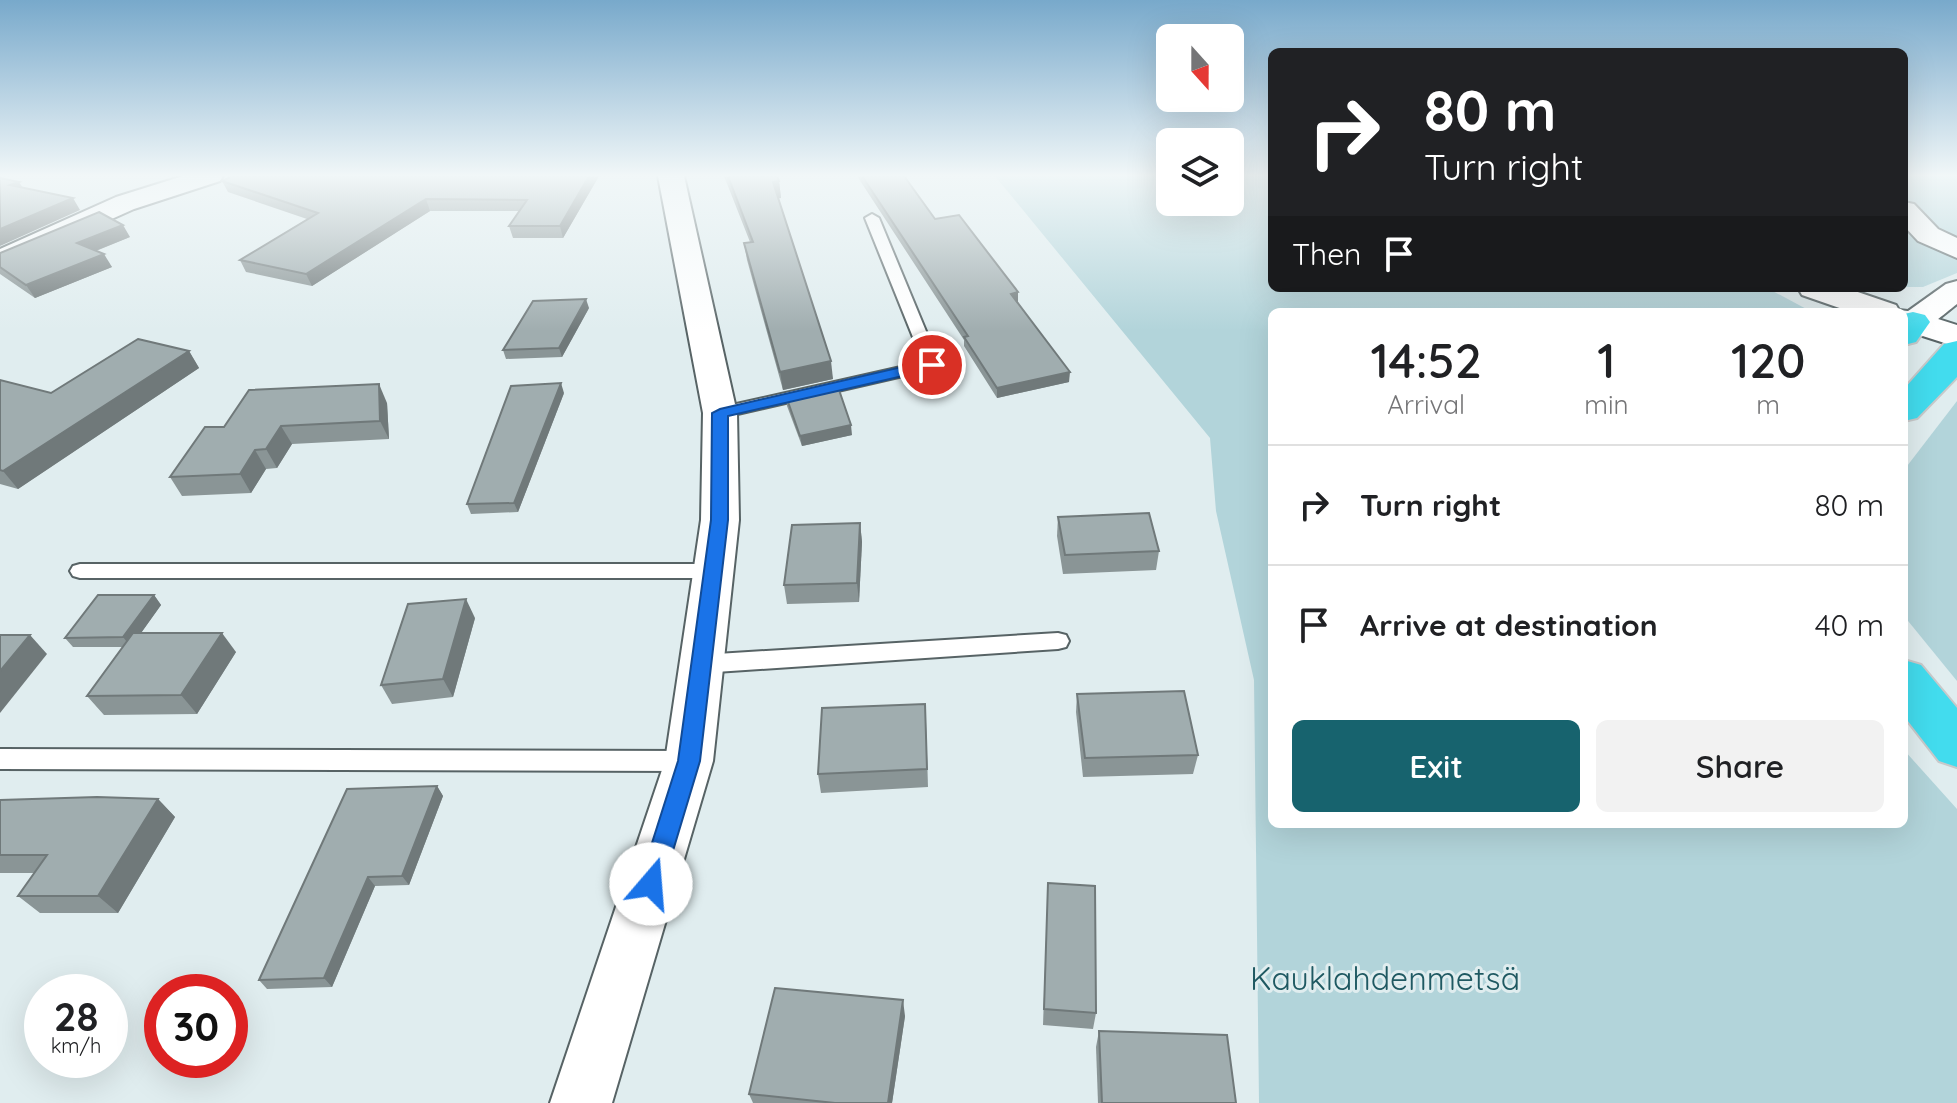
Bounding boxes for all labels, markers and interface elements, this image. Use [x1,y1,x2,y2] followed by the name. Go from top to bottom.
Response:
[1156,24,1244,112] north arrow
[1156,24,1244,216] map controls
[1424,75,1556,145] text: 80 m
[1292,80,1396,184] icon: right
[1156,128,1244,216] button: layers
[1424,144,1583,189] text: Turn right
[1377,232,1421,276] icon: arrive
[1292,235,1361,273] text: Then
[1370,330,1482,390] text: 14:52
[1597,330,1616,390] text: 1
[1731,330,1806,390] text: 120
[898,331,966,399] pin
[910,343,954,387] icon: arrive
[1387,388,1465,421] text: Arrival
[1584,388,1629,421] text: min
[1756,388,1780,421] text: m
[1292,483,1336,527] icon: right
[1360,486,1501,524] text: Turn right
[1814,486,1884,524] text: 80 m
[1292,603,1336,647] icon: arrive
[1360,606,1658,644] text: Arrive at destination
[1815,606,1884,644] text: 40 m
[1292,720,1580,812] button: Exit
[1596,720,1884,812] button: Share
[609,842,693,926] position arrow
[1250,958,1520,998] park label: Kauklahdenmetsä
[144,974,248,1078] speed limit sign: 30
[54,991,98,1041] text: 28
[51,1033,101,1058] text: km/h

